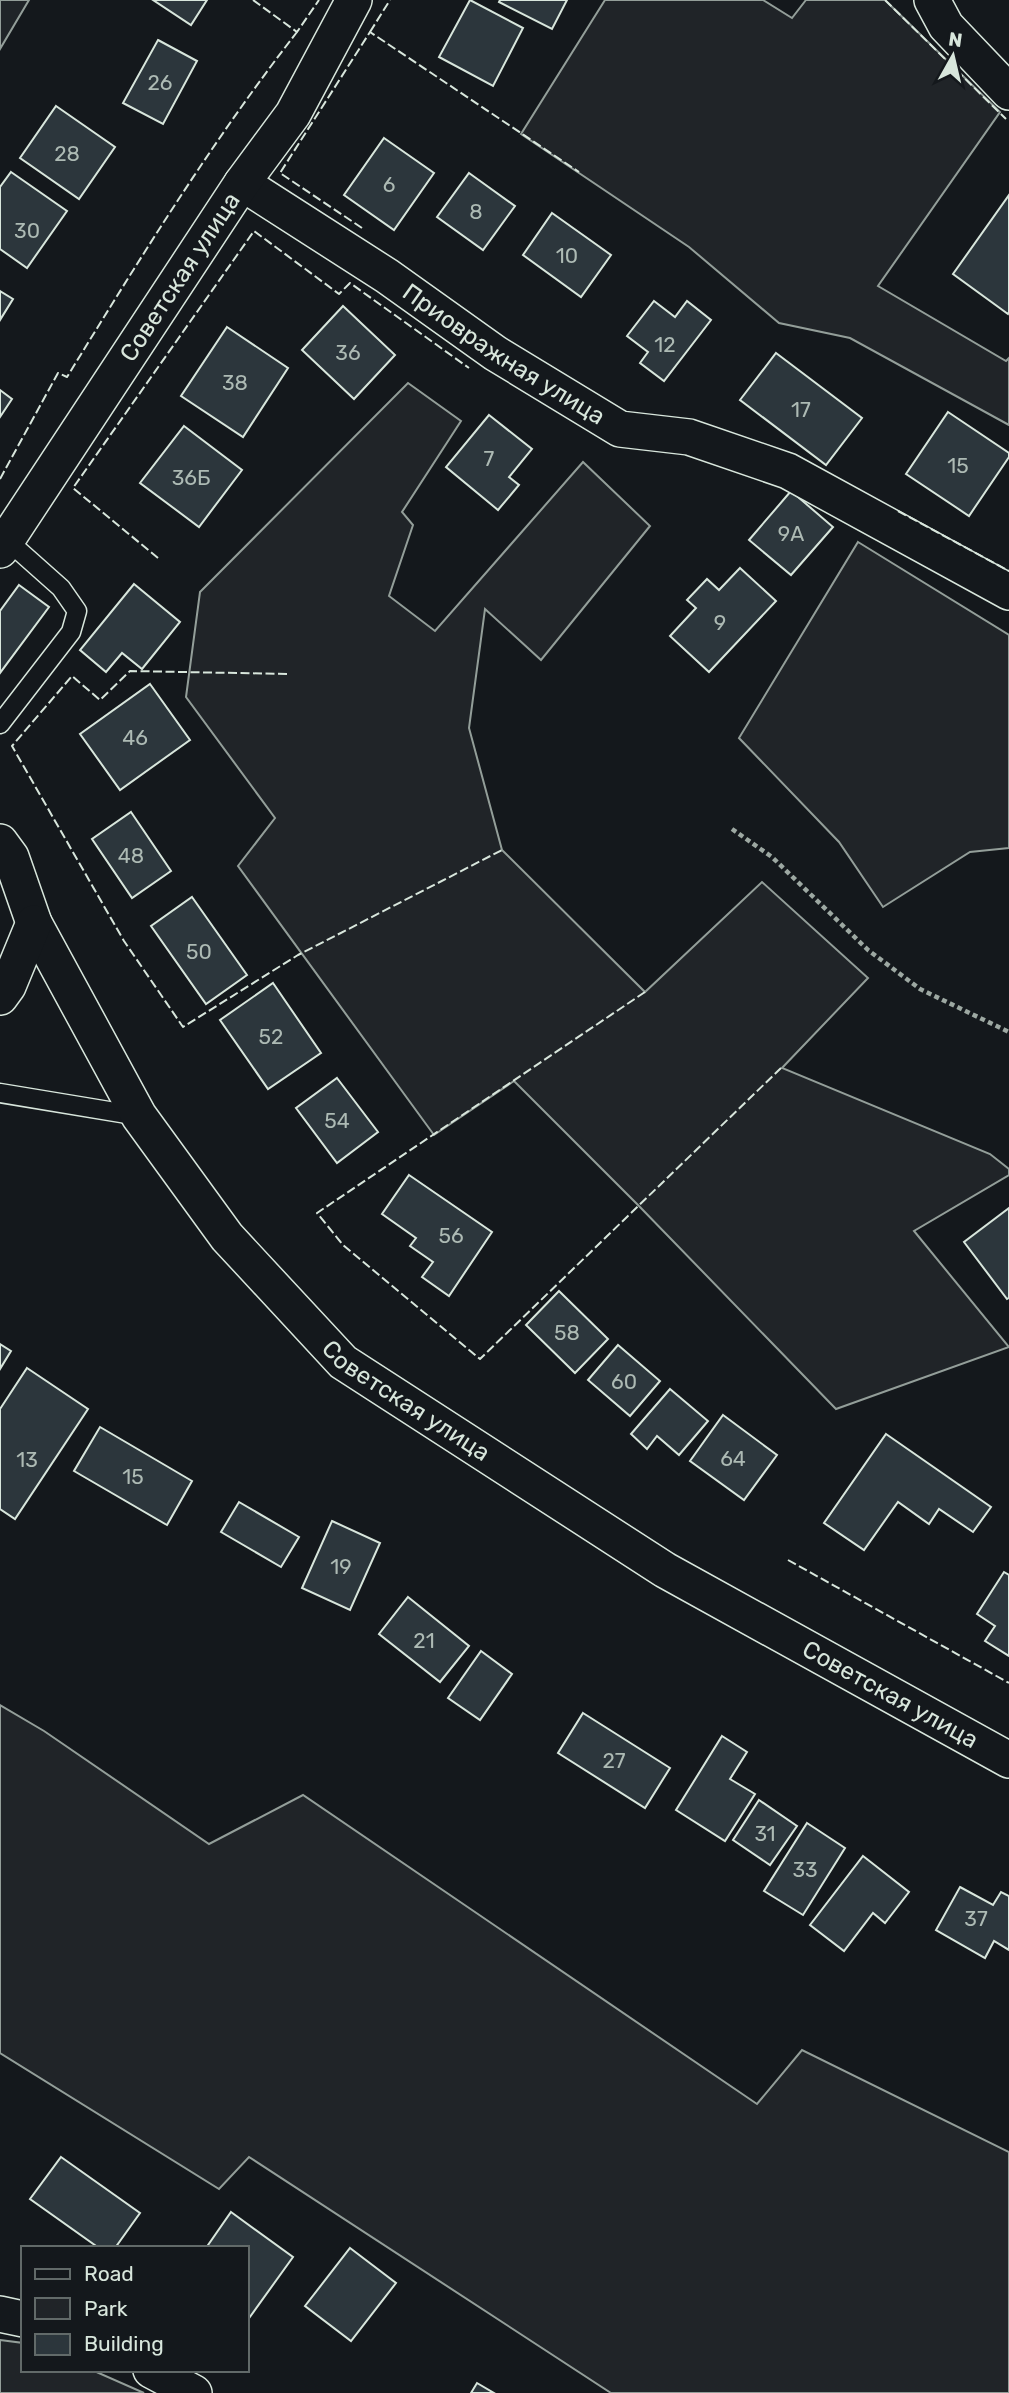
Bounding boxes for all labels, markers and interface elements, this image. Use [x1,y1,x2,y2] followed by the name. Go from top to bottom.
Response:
[918,21,988,91] north arrow
[947,27,964,52] text: N
[148,70,173,95] house number: 26
[54,141,80,166] house number: 28
[383,172,395,197] house number: 6
[114,187,246,367] street label: Советская улица
[469,199,483,224] house number: 8
[14,218,40,243] house number: 30
[556,243,578,268] house number: 10
[397,278,610,430] street label: Приовражная улица
[654,332,676,357] house number: 12
[335,340,361,365] house number: 36
[222,370,248,395] house number: 38
[791,397,811,422] house number: 17
[484,446,495,471] house number: 7
[947,453,969,478] house number: 15
[172,465,210,490] house number: 36Б
[778,521,804,546] house number: 9А
[714,610,726,635] house number: 9
[122,725,148,750] house number: 46
[118,843,144,868] house number: 48
[186,939,212,964] house number: 50
[259,1024,283,1049] house number: 52
[324,1108,350,1133] house number: 54
[438,1223,464,1248] house number: 56
[554,1320,580,1345] house number: 58
[316,1334,495,1467] street label: Советская улица
[611,1369,637,1394] house number: 60
[720,1446,746,1471] house number: 64
[16,1447,38,1472] house number: 13
[122,1464,144,1489] house number: 15
[330,1554,352,1579] house number: 19
[413,1628,435,1653] house number: 21
[798,1635,983,1754] street label: Советская улица
[602,1748,626,1773] house number: 27
[754,1821,776,1846] house number: 31
[792,1857,818,1882] house number: 33
[964,1906,988,1931] house number: 37
[21,2246,248,2372] legend
[84,2261,134,2286] text: Road
[84,2296,128,2321] text: Park
[84,2331,164,2356] text: Building

